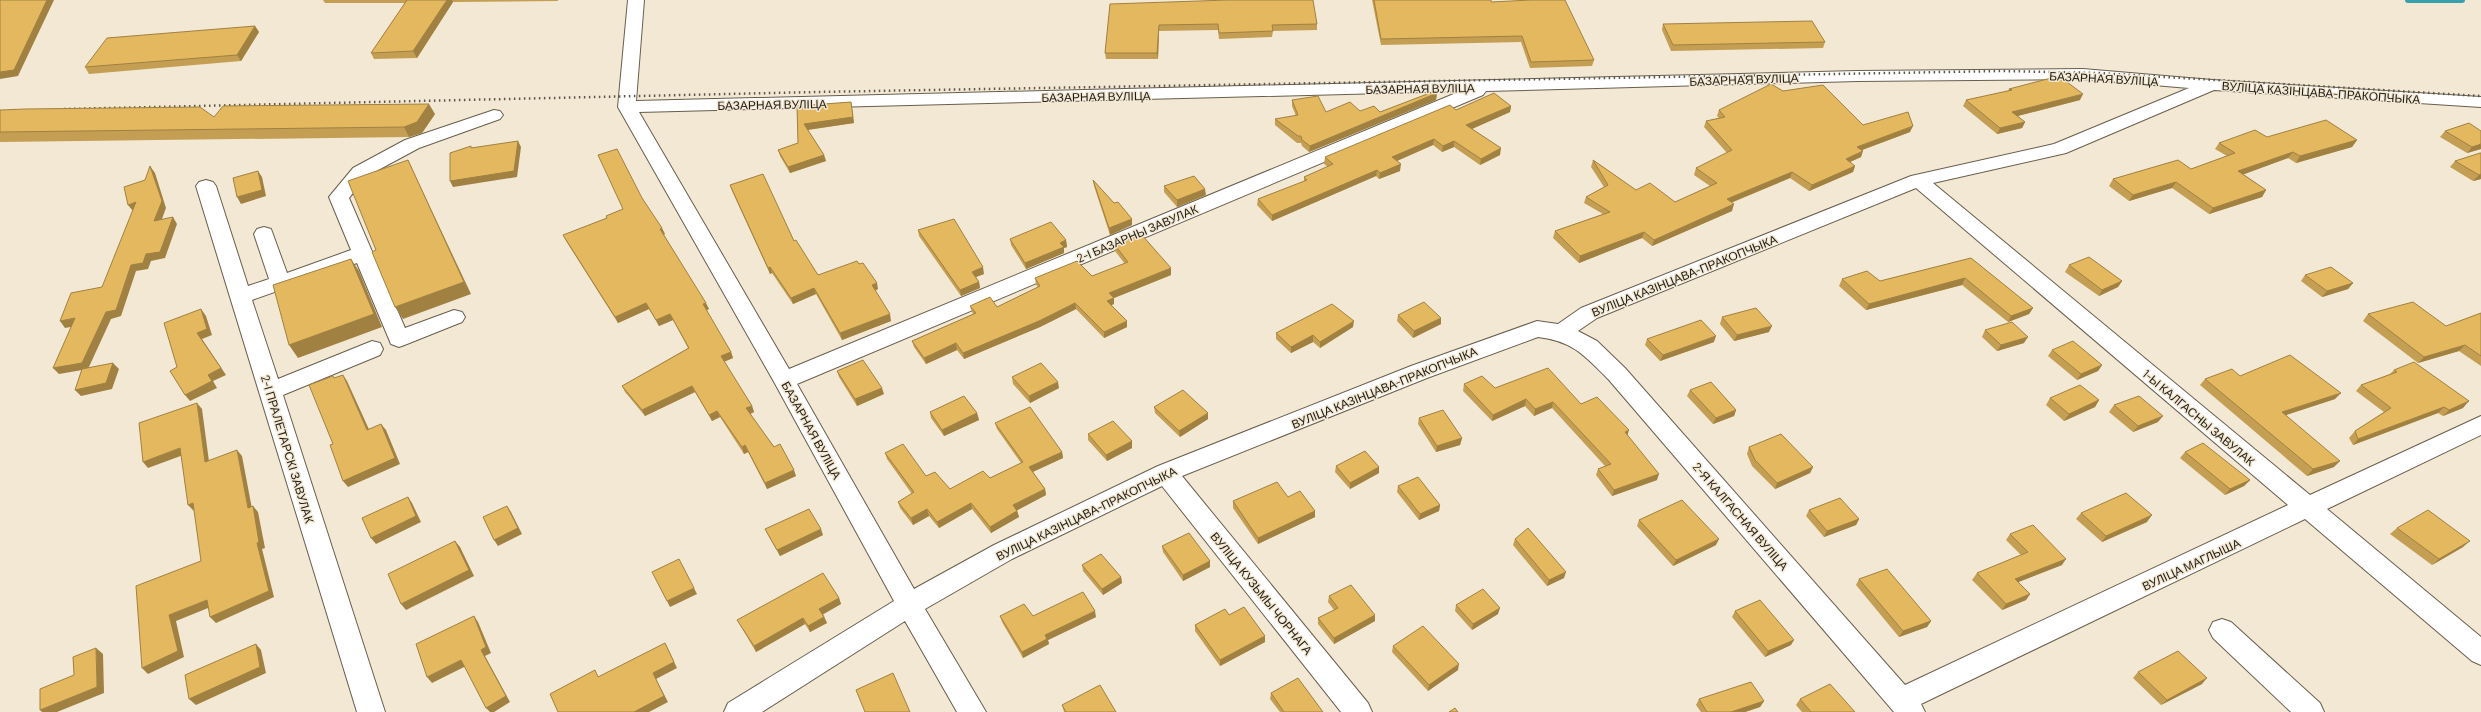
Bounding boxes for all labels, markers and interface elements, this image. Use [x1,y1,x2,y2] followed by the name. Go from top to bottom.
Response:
[2049,68,2159,89] street label: БАЗАРНАЯ ВУЛІЦА
[1689,70,1799,89] street label: БАЗАРНАЯ ВУЛІЦА
[2221,78,2421,107] street label: ВУЛІЦА КАЗІНЦАВА-ПРАКОПЧЫКА
[1365,80,1475,97] street label: БАЗАРНАЯ ВУЛІЦА
[1041,88,1151,105] street label: БАЗАРНАЯ ВУЛІЦА
[717,96,827,113] street label: БАЗАРНАЯ ВУЛІЦА
[1074,201,1200,265] street label: 2-І БАЗАРНЫ ЗАВУЛАК
[1589,231,1779,320] street label: ВУЛІЦА КАЗІНЦАВА-ПРАКОПЧЫКА
[1289,343,1479,432] street label: ВУЛІЦА КАЗІНЦАВА-ПРАКОПЧЫКА
[2140,366,2258,468] street label: 1-Ы КАЛГАСНЫ ЗАВУЛАК
[259,373,317,525] street label: 2-І ПРАЛЕТАРСКІ ЗАВУЛАК
[778,379,845,482] street label: БАЗАРНАЯ ВУЛІЦА
[1690,459,1792,573] street label: 2-Я КАЛГАСНАЯ ВУЛІЦА
[994,463,1179,564] street label: ВУЛІЦА КАЗІНЦАВА-ПРАКОПЧЫКА
[1208,529,1316,658] street label: ВУЛІЦА КУЗЬМЫ ЧОРНАГА
[2140,535,2243,594] street label: ВУЛІЦА МАГЛЫША

